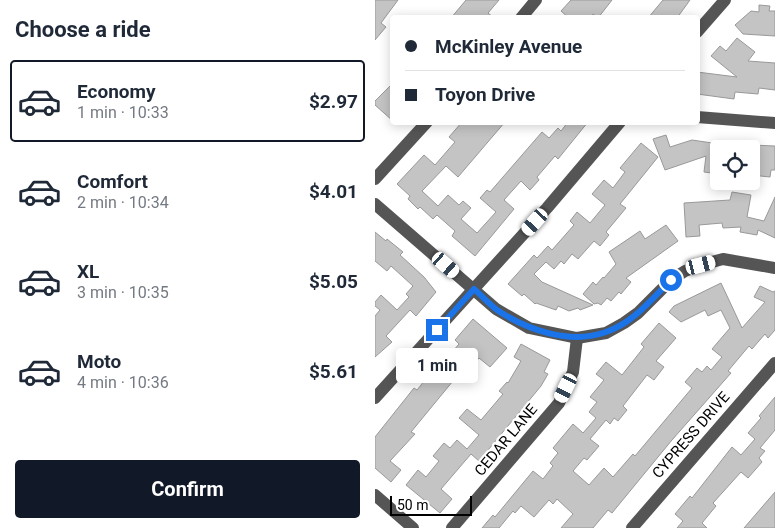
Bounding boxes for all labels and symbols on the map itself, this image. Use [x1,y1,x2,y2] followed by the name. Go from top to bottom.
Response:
[519,206,550,238] car
[429,249,462,281] car
[684,254,717,276] car
[660,269,682,291] route start
[426,319,448,341] route end
[396,348,478,382] callout: 1 min
[552,371,579,405] car
[649,388,734,482] street label: CYPRESS DRIVE
[471,400,541,479] street label: CEDAR LANE
[390,493,473,516] scale bar

